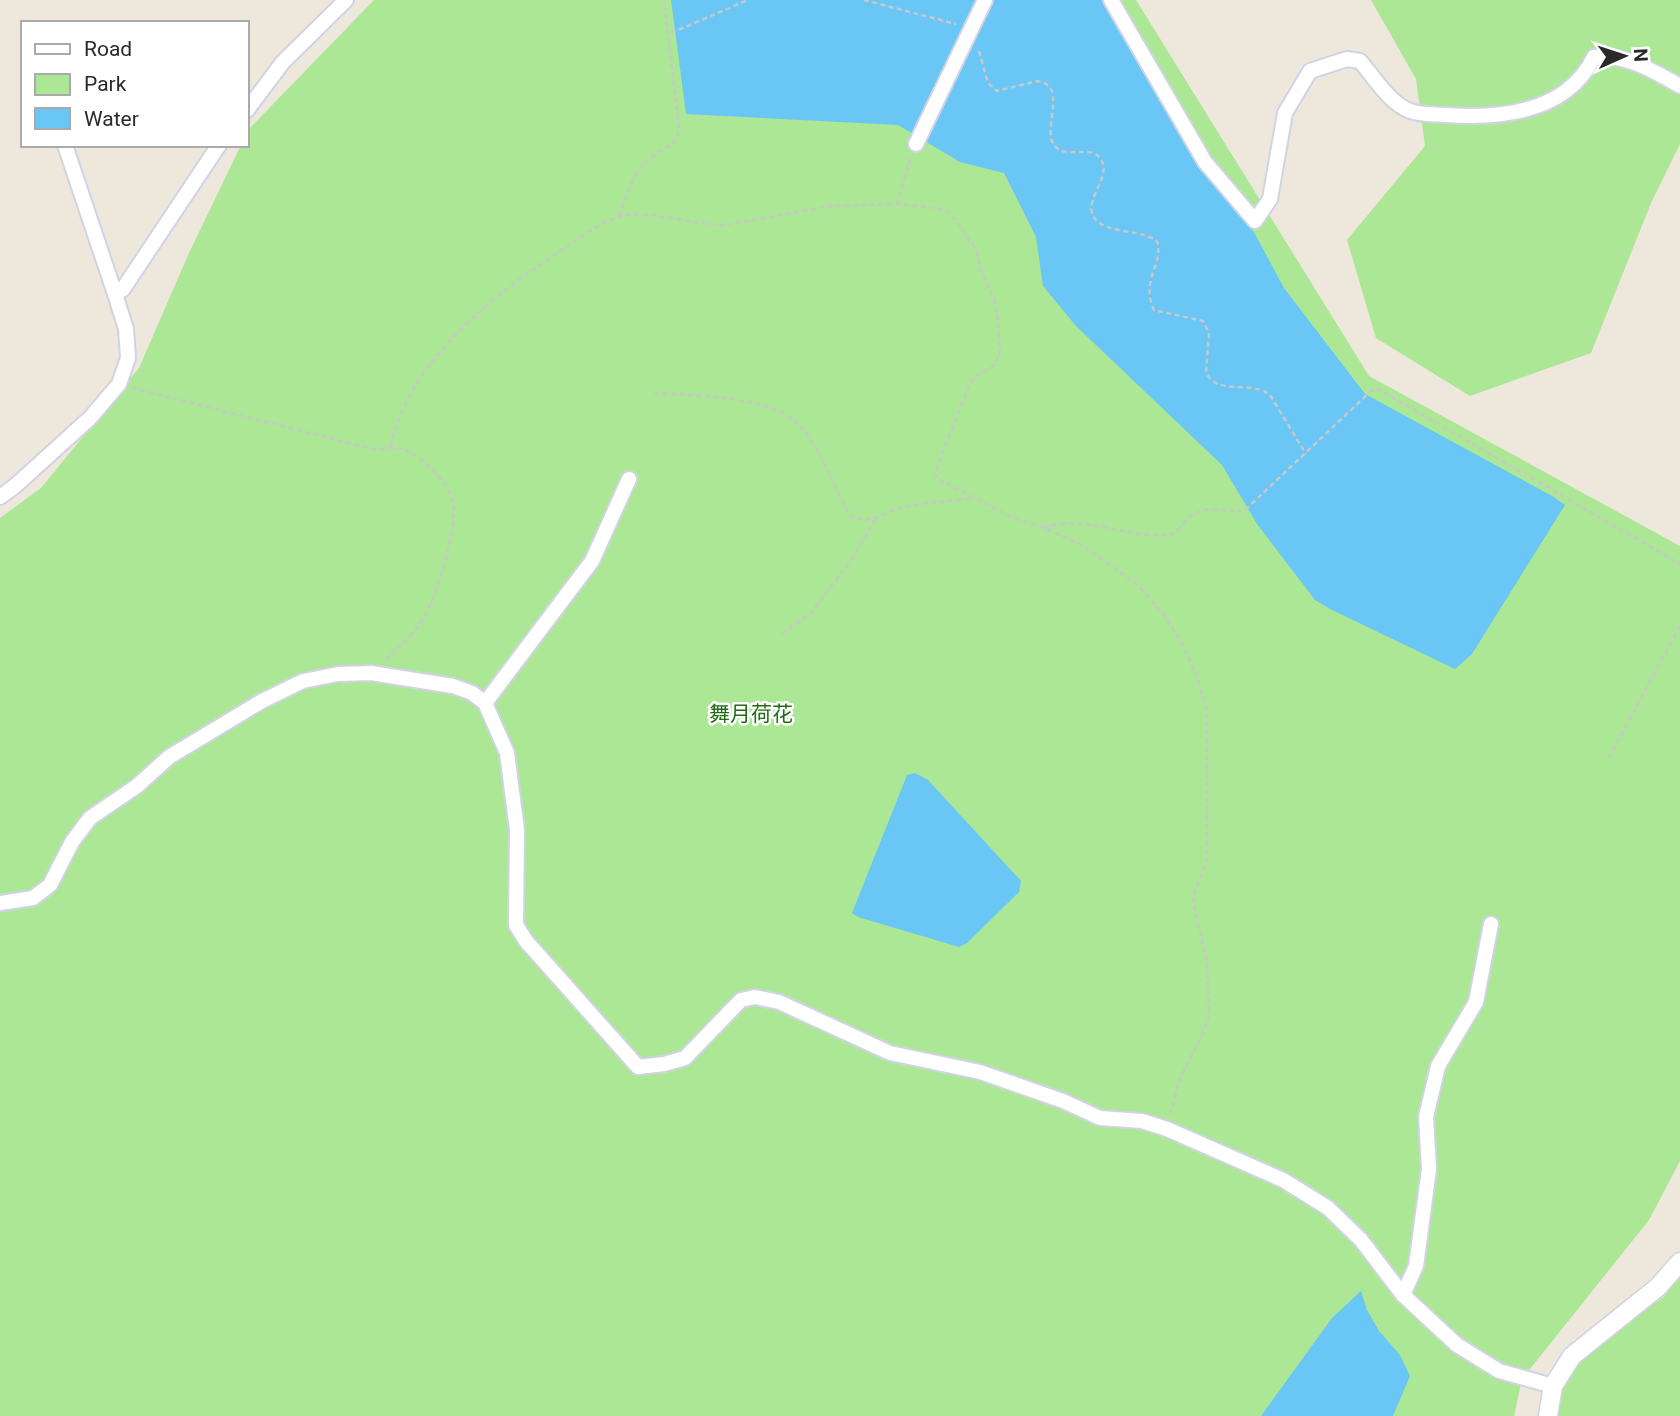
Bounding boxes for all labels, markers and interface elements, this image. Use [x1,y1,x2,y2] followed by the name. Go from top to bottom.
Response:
[21,21,248,147] legend
[1589,21,1659,91] north arrow
[84,37,132,61] text: Road
[1629,48,1652,62] text: N
[84,72,127,96] text: Park
[84,107,139,131] text: Water
[709,702,793,726] park label: 舞月荷花

